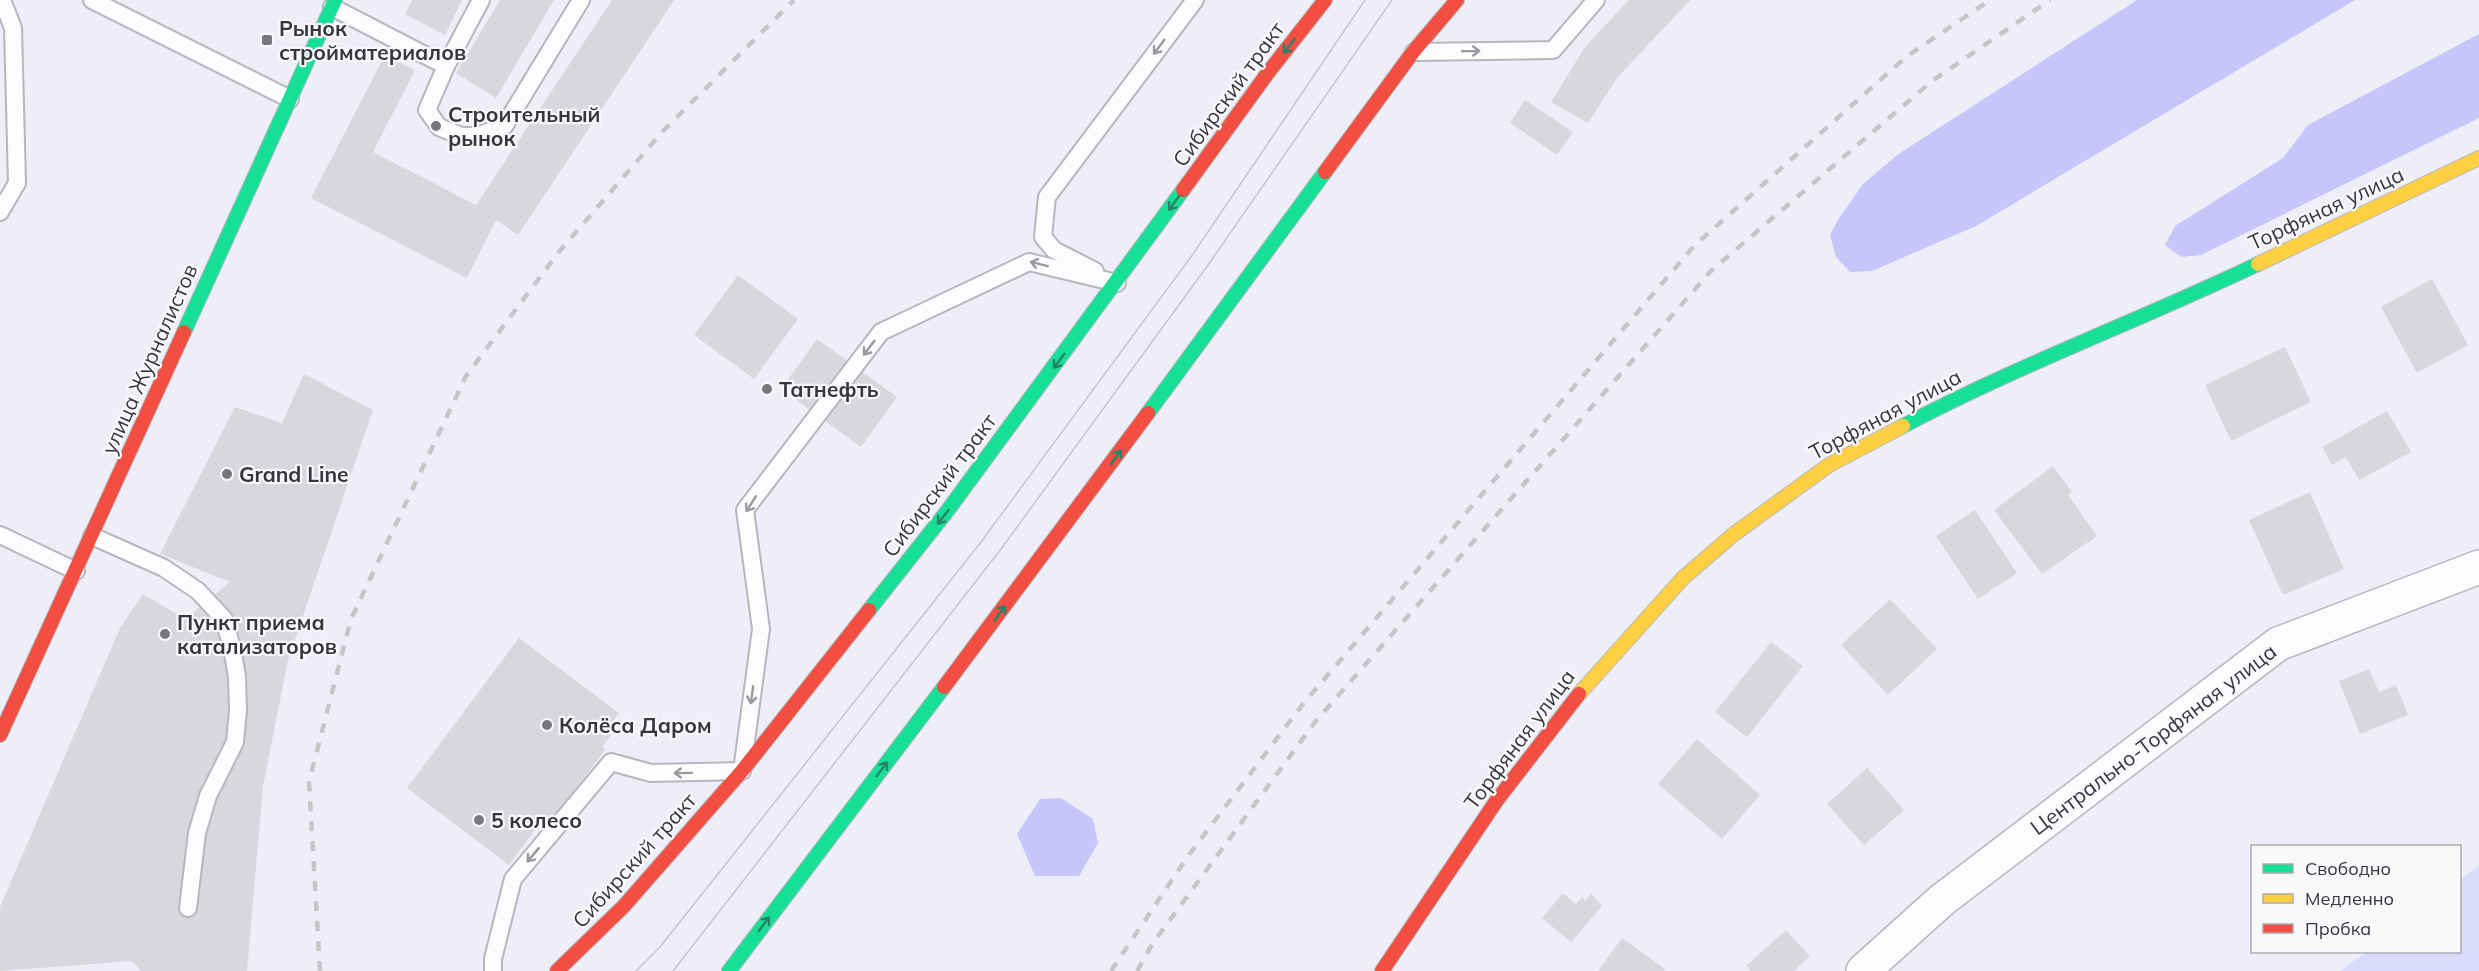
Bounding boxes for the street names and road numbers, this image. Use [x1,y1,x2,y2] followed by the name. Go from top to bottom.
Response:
[1167,16,1290,172] street label: Сибирский тракт
[2244,161,2408,255] street label: Торфяная улица
[95,260,203,458] street label: улица Журналистов
[1805,363,1965,465] street label: Торфяная улица
[877,408,1002,562] street label: Сибирский тракт
[2025,638,2281,840] street label: Центрально-Торфяная улица
[1458,664,1580,814] street label: Торфяная улица
[567,787,702,933] street label: Сибирский тракт

